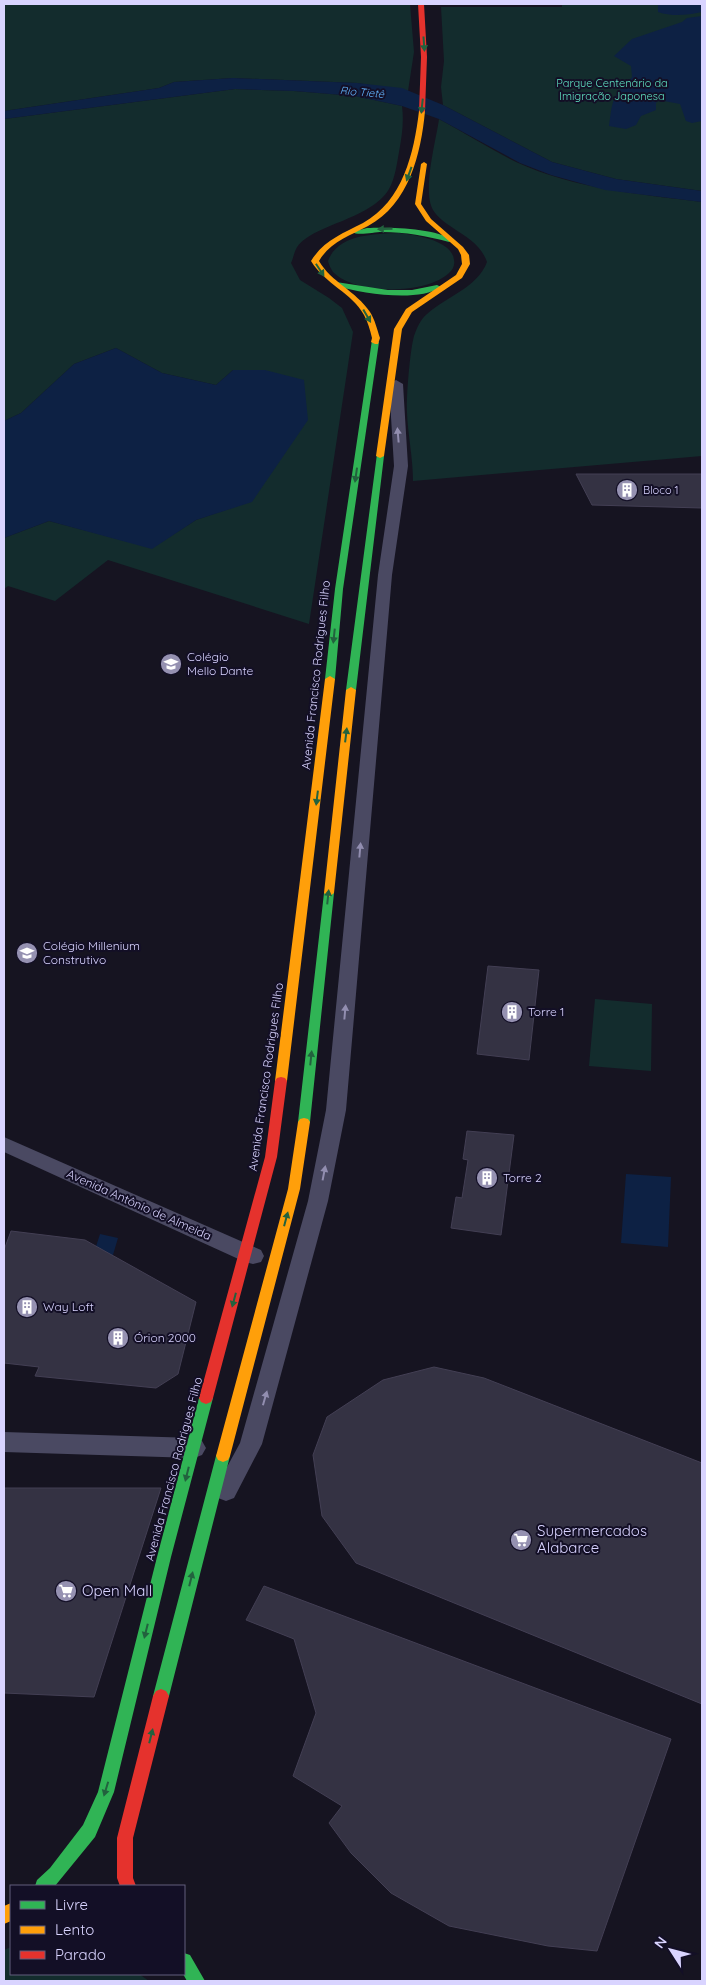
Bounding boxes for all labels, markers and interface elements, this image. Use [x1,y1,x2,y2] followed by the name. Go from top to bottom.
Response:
[421,37,429,53] one-way arrow
[556,76,668,103] park label: Parque Centenário da Imigração Japonesa
[339,83,386,101] water label: Rio Tietê
[417,98,425,114] one-way arrow
[405,166,412,181] one-way arrow
[377,225,393,233] one-way arrow
[315,263,325,277] one-way arrow
[363,309,372,322] one-way arrow
[394,427,402,443] one-way arrow
[352,468,360,484] one-way arrow
[615,478,639,502] building icon: Bloco 1
[643,483,679,497] place label: Bloco 1
[298,580,333,770] street label: Avenida Francisco Rodrigues Filho
[330,629,338,645] one-way arrow
[187,649,253,678] place label: Colégio Mello Dante
[159,652,183,676] school or university icon: Colégio Mello Dante
[342,727,350,743] one-way arrow
[313,790,321,806] one-way arrow
[357,842,365,858] one-way arrow
[324,888,332,904] one-way arrow
[43,938,140,967] place label: Colégio Millenium Construtivo
[15,941,39,965] school or university icon: Colégio Millenium Construtivo
[245,982,286,1172] street label: Avenida Francisco Rodrigues Filho
[500,1000,524,1024] building icon: Torre 1
[341,1004,349,1020] one-way arrow
[528,1004,565,1019] place label: Torre 1
[307,1050,315,1066] one-way arrow
[320,1164,328,1180] one-way arrow
[65,1166,214,1243] street label: Avenida Antônio de Almeida
[475,1166,499,1190] building icon: Torre 2
[503,1170,542,1185] place label: Torre 2
[282,1211,290,1226] one-way arrow
[229,1293,237,1308] one-way arrow
[15,1295,39,1319] building icon: Way Loft
[43,1299,94,1314] place label: Way Loft
[106,1326,130,1350] building icon: Órion 2000
[134,1330,196,1345] place label: Órion 2000
[142,1375,205,1563] street label: Avenida Francisco Rodrigues Filho
[261,1390,269,1405] one-way arrow
[183,1467,191,1482] one-way arrow
[537,1521,647,1557] place label: Supermercados Alabarce
[509,1528,533,1552] supermarket icon: Supermercados Alabarce
[187,1571,195,1586] one-way arrow
[54,1579,78,1603] supermarket icon: Open Mall
[82,1581,152,1600] place label: Open Mall
[142,1624,150,1639] one-way arrow
[147,1729,155,1744] one-way arrow
[102,1781,110,1796] one-way arrow
[10,1885,185,1975] legend
[55,1895,88,1914] text: Livre
[55,1920,94,1939] text: Lento
[646,1925,696,1975] north arrow
[650,1933,671,1952] text: N
[55,1945,106,1964] text: Parado

